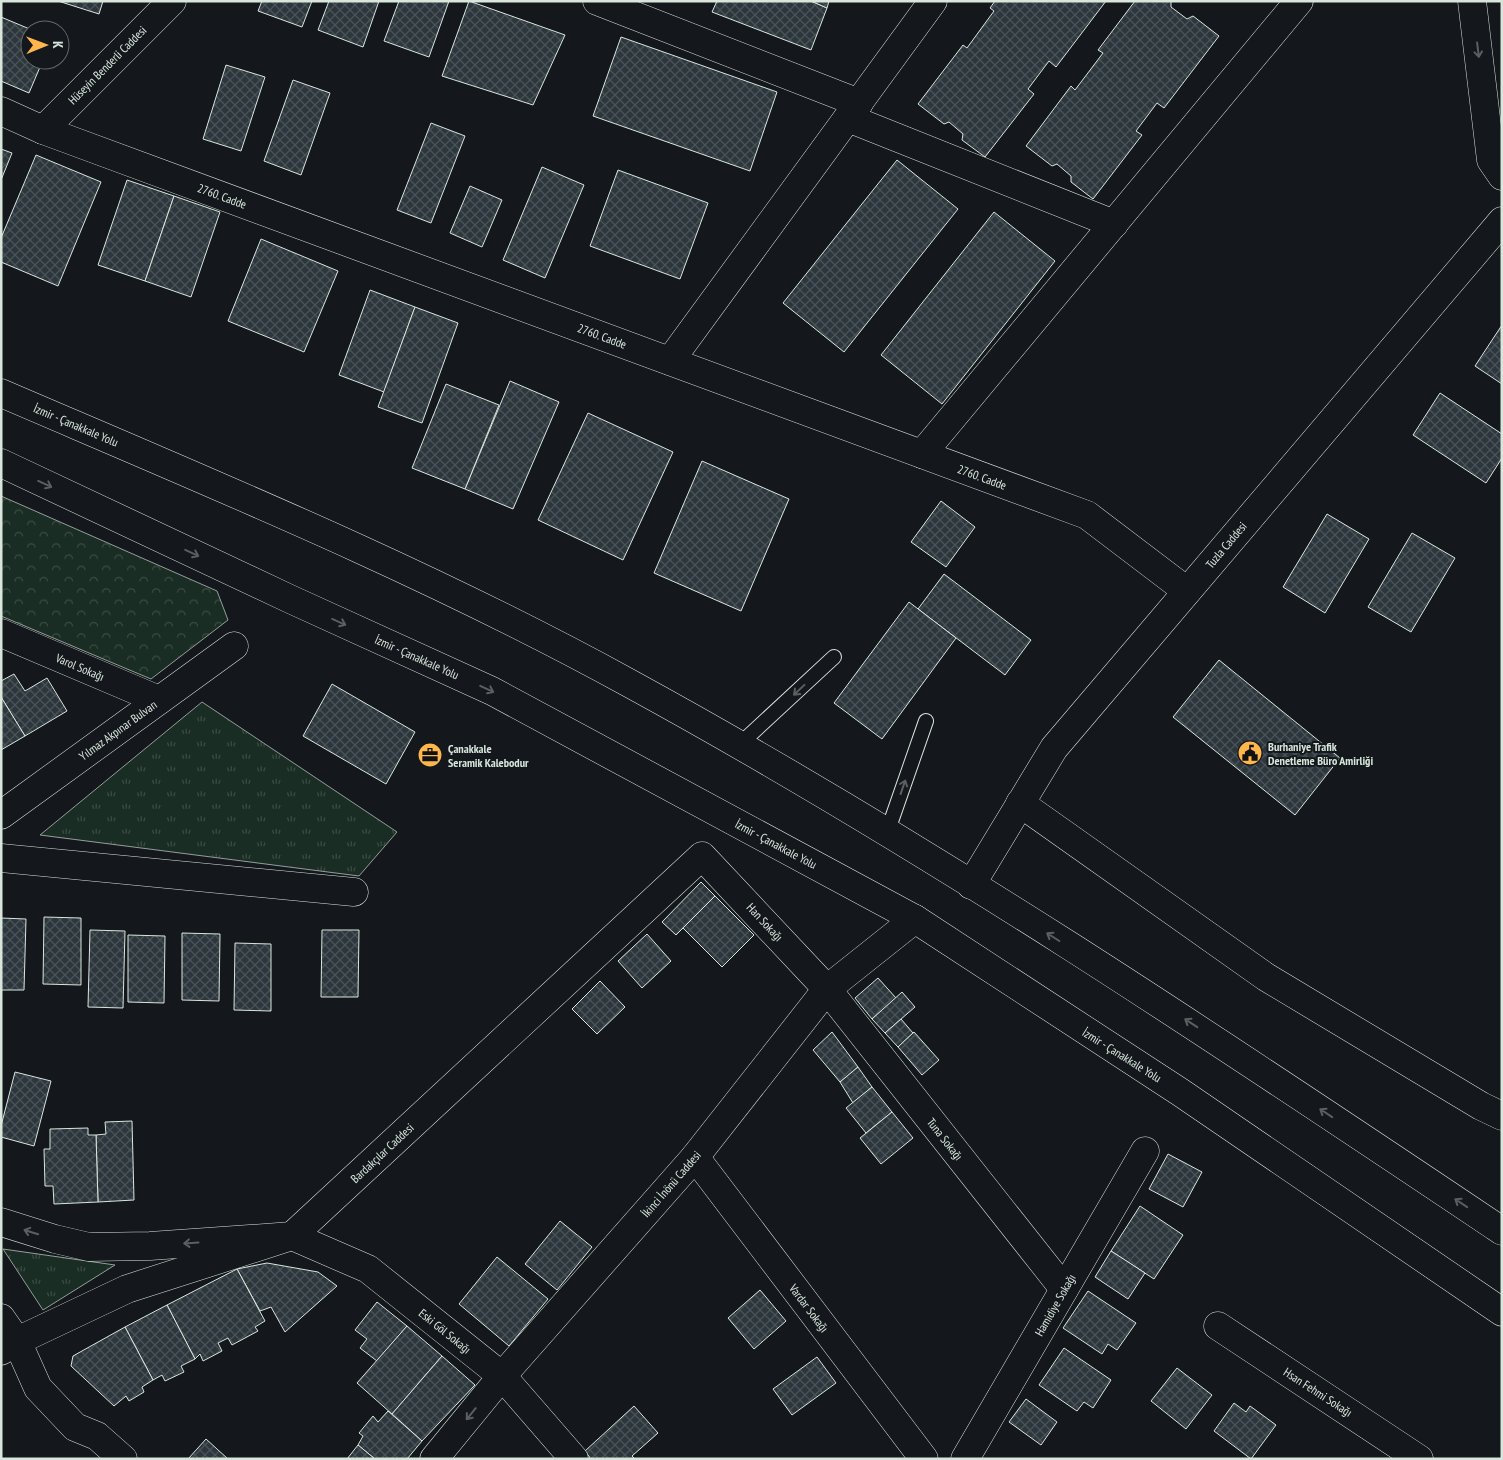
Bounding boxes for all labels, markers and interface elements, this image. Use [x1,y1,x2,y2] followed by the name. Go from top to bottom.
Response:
[20,20,70,70] north arrow
[65,23,149,107] street label: Hüseyin Benderli Caddesi
[49,41,67,49] text: K
[1473,41,1483,57] one-way arrow
[195,180,249,212] street label: 2760. Cadde
[575,320,629,352] street label: 2760. Cadde
[31,400,121,450] street label: İzmir - Çanakkale Yolu
[955,461,1009,493] street label: 2760. Cadde
[37,479,52,489] one-way arrow
[1202,519,1250,571] street label: Tuzla Caddesi
[184,549,199,559] one-way arrow
[331,618,346,627] one-way arrow
[373,632,461,682] street label: İzmir - Çanakkale Yolu
[53,650,107,684] street label: Varol Sokağı
[480,684,495,694] one-way arrow
[792,684,805,696] one-way arrow
[76,697,160,763] street label: Yılmaz Akpınar Bulvarı
[1268,739,1373,768] place label: Burhaniye Trafik Denetleme Büro Amirliği
[1237,740,1263,766] public building icon: Burhaniye Trafik Denetleme Büro Amirliği
[448,741,529,770] place label: Çanakkale Seramik Kalebodur
[417,742,443,768] office icon: Çanakkale Seramik Kalebodur
[899,780,908,795] one-way arrow
[732,816,820,872] street label: İzmir - Çanakkale Yolu
[744,900,786,944] street label: Han Sokağı
[1047,931,1061,941] one-way arrow
[1184,1018,1198,1028] one-way arrow
[1080,1025,1164,1085] street label: İzmir - Çanakkale Yolu
[1319,1108,1333,1118] one-way arrow
[924,1115,966,1163] street label: Tuna Sokağı
[347,1120,417,1186] street label: Bardakçılar Caddesi
[638,1148,704,1220] street label: İkinci İnönü Caddesi
[1455,1198,1469,1208] one-way arrow
[23,1227,39,1237] one-way arrow
[184,1239,200,1248] one-way arrow
[1031,1271,1079,1339] street label: Hamidiye Sokağı
[785,1280,832,1335] street label: Vardar Sokağı
[416,1305,474,1357] street label: Eski Göl Sokağı
[1281,1364,1355,1420] street label: Hsan Fehmi Sokağı
[465,1407,476,1420] one-way arrow

